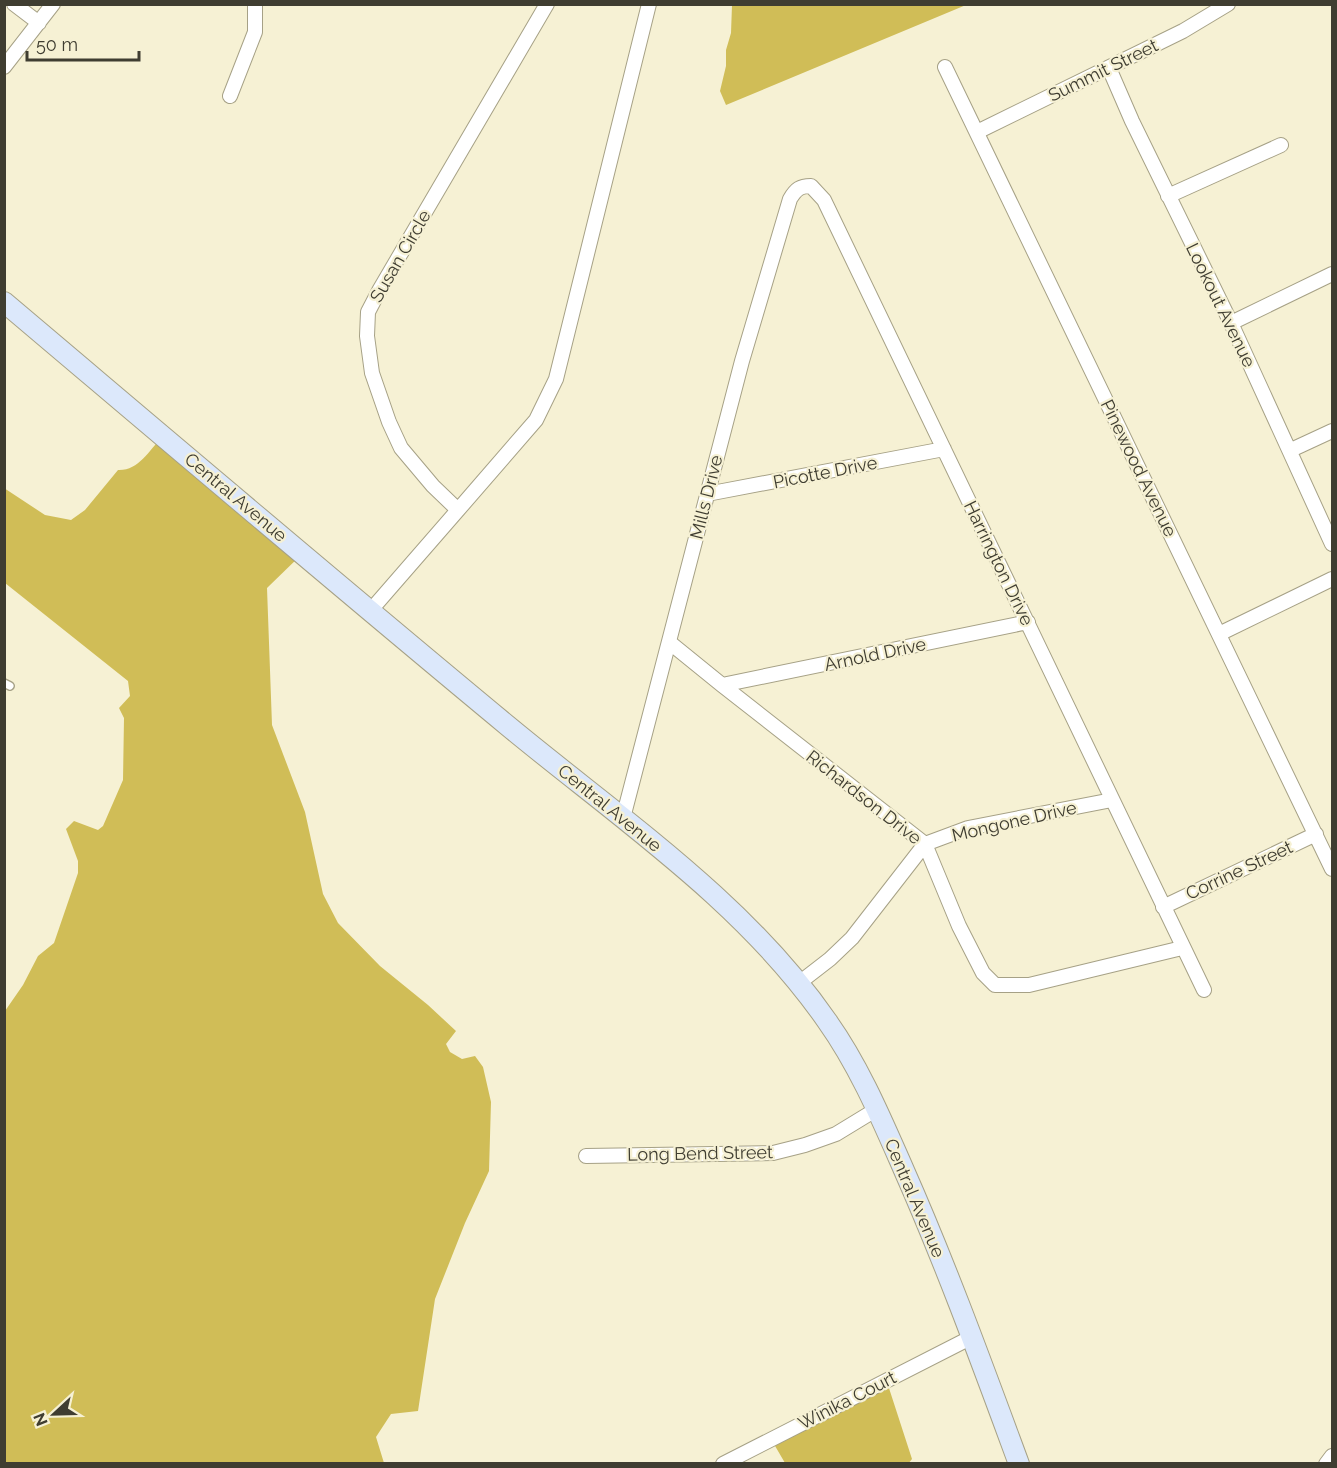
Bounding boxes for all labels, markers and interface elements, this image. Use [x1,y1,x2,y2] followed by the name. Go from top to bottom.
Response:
[27,24,140,62] scale bar
[36,34,78,55] text: 50 m
[1045,34,1161,106] street label: Summit Street
[365,206,435,306] street label: Susan Circle
[1182,240,1260,371] street label: Lookout Avenue
[1097,396,1182,540] street label: Pinewood Avenue
[181,448,292,546] street label: Central Avenue
[685,452,727,541] street label: Mills Drive
[771,452,879,492] street label: Picotte Drive
[960,497,1038,629] street label: Harrington Drive
[822,633,928,675] street label: Arnold Drive
[802,745,926,849] street label: Richardson Drive
[554,760,666,856] street label: Central Avenue
[950,796,1079,846] street label: Mongone Drive
[1182,836,1296,904] street label: Corrine Street
[881,1135,950,1261] street label: Central Avenue
[627,1141,773,1165] street label: Long Bend Street
[794,1366,900,1434] street label: Winika Court
[24,1384,84,1444] north arrow
[29,1410,52,1429] text: N

